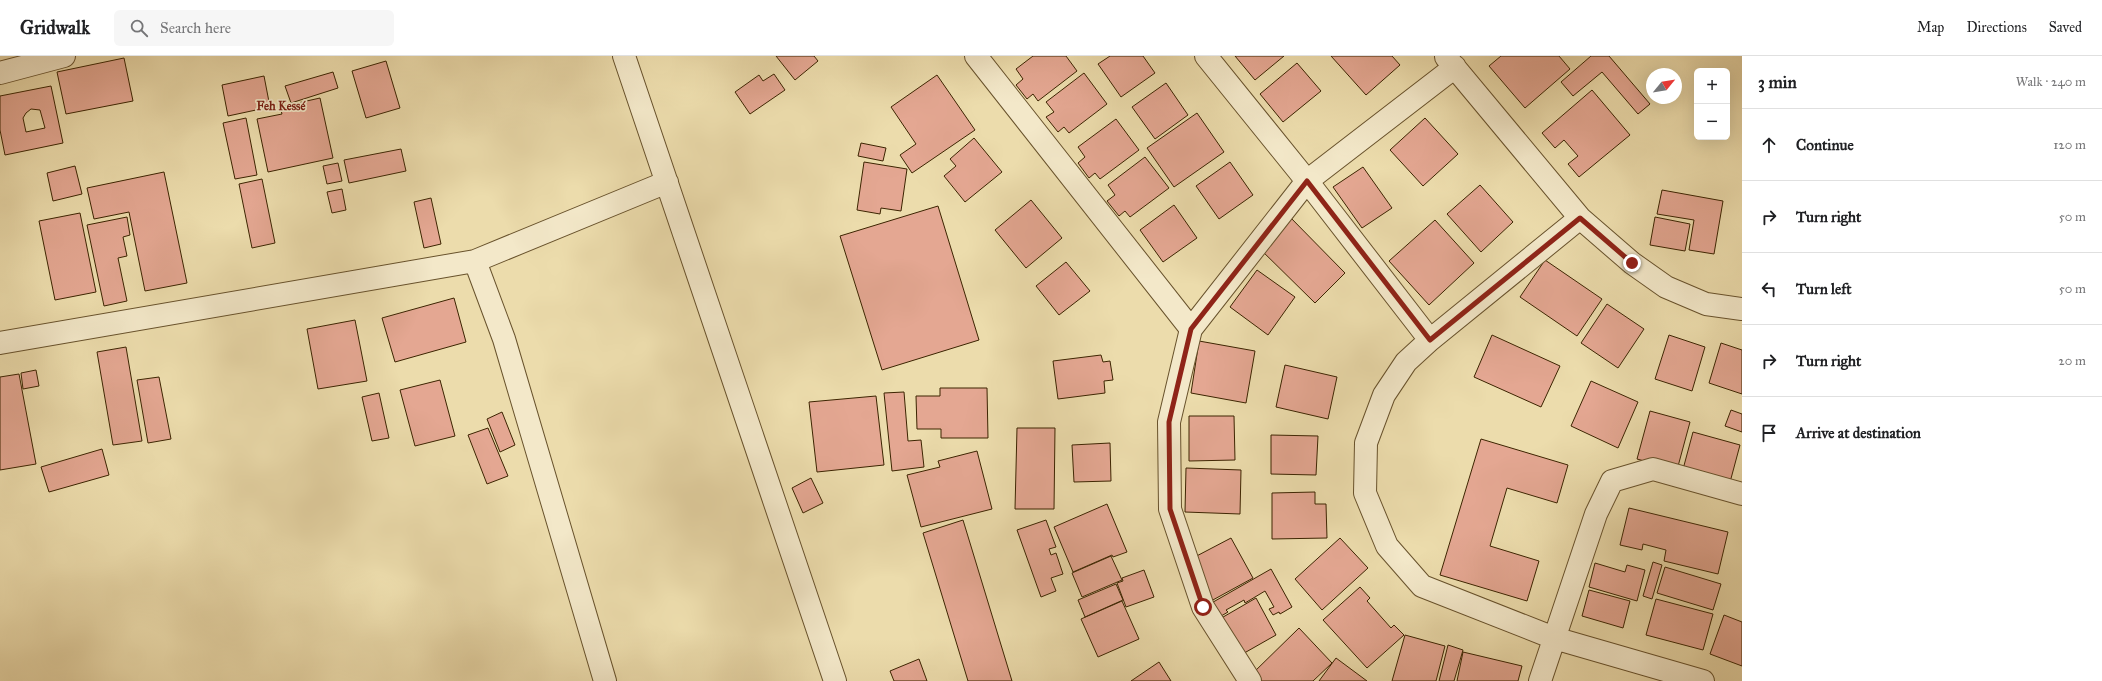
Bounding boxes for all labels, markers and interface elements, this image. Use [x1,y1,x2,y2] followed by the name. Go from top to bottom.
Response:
[114,10,394,46] search box
[20,16,90,39] text: Gridwalk
[128,17,150,39] icon: search
[160,19,231,37] text: Search here
[1917,19,1944,36] text: Map
[1966,19,2027,36] text: Directions
[2049,19,2082,36] text: Saved
[1646,68,1682,104] north arrow
[1694,68,1730,140] map controls
[1694,68,1730,104] button: +
[1758,72,1797,93] text: 3 min
[2016,74,2086,90] text: Walk · 240 m
[257,99,306,113] district label: Feh Kessé
[1694,104,1730,140] button: −
[1758,134,1780,156] icon: ahead
[1796,136,1854,154] text: Continue
[2053,137,2086,153] text: 120 m
[1758,206,1780,228] icon: right
[1796,208,1861,226] text: Turn right
[2059,209,2086,225] text: 50 m
[1623,254,1641,272] route end
[1758,278,1780,300] icon: left
[1796,280,1852,298] text: Turn left
[2059,281,2086,297] text: 50 m
[1758,350,1780,372] icon: right
[1796,352,1861,370] text: Turn right
[2058,353,2086,369] text: 20 m
[1758,422,1780,444] icon: arrive
[1796,424,1921,442] text: Arrive at destination
[1194,598,1212,616] route start

